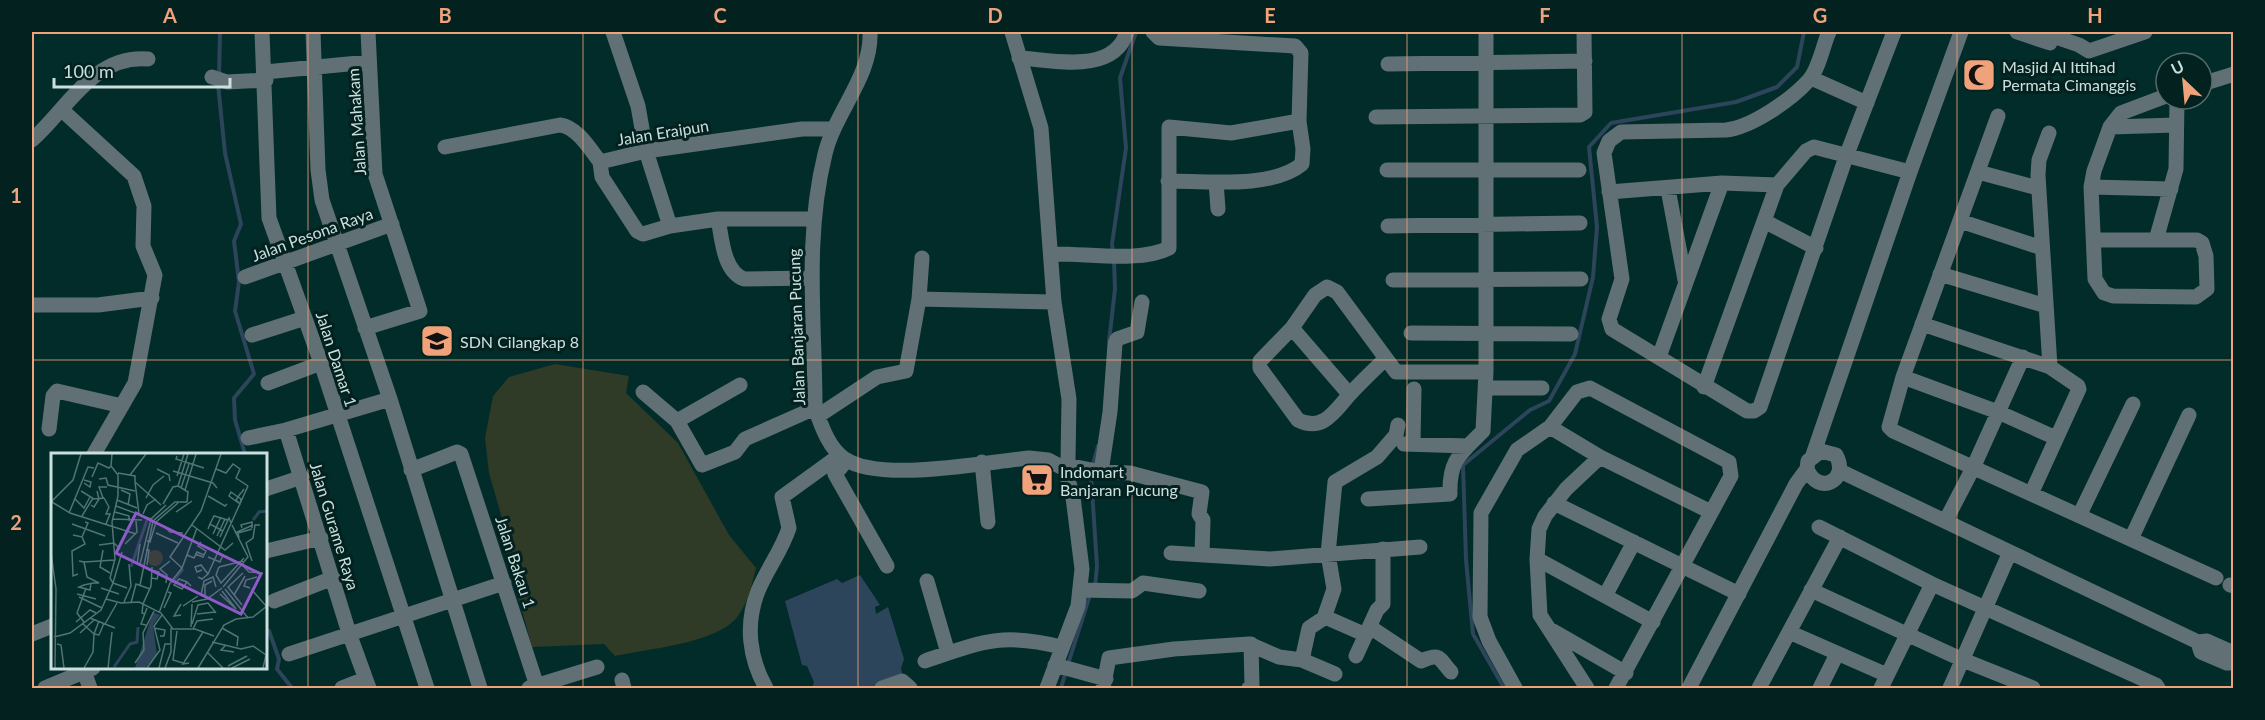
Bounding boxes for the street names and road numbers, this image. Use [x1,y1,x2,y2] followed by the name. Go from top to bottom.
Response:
[343,68,369,176] street label: Jalan Mahakam
[616,115,710,149] street label: Jalan Eraipun
[249,203,375,265] street label: Jalan Pesona Raya
[784,248,808,406] street label: Jalan Banjaran Pucung
[313,309,361,409] street label: Jalan Damar 1
[307,460,363,592] street label: Jalan Gurame Raya
[492,514,540,610] street label: Jalan Bakau 1

